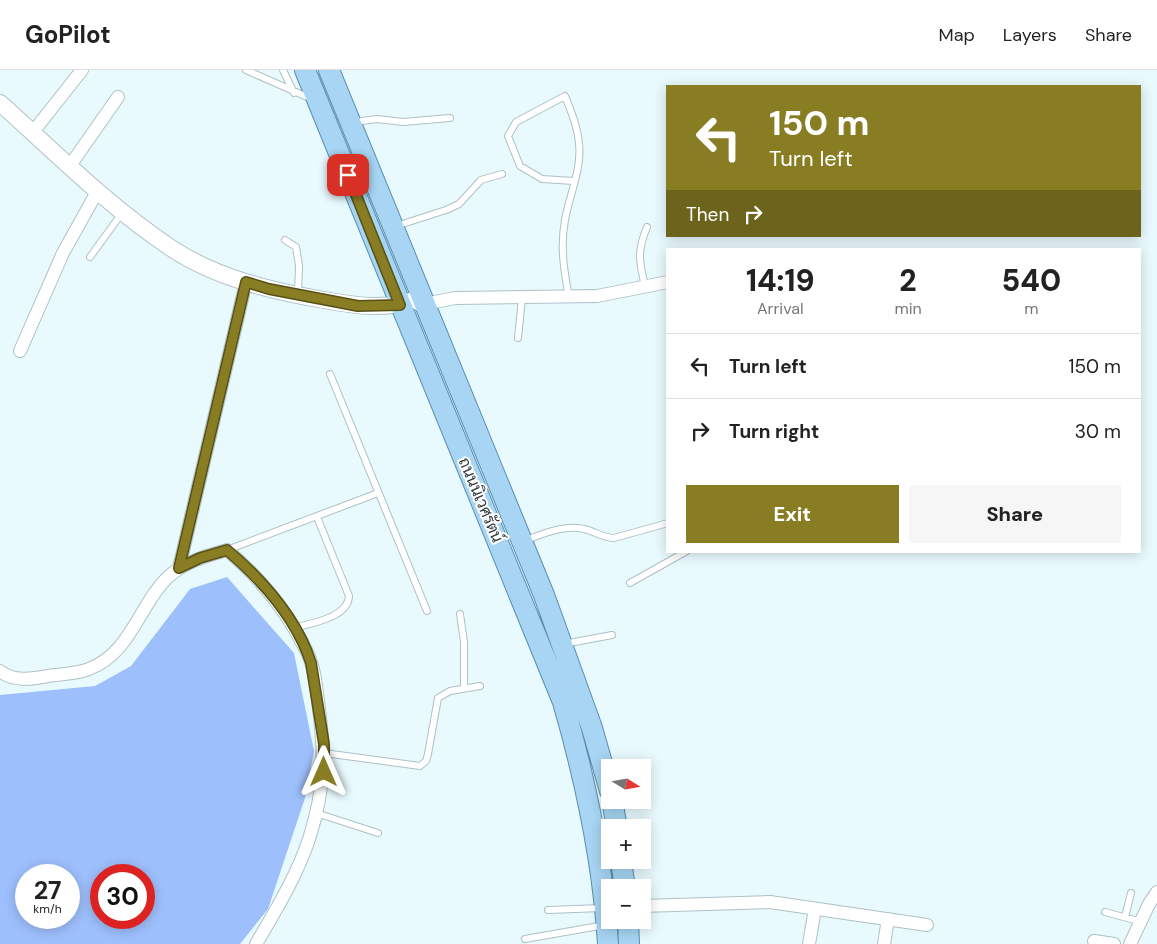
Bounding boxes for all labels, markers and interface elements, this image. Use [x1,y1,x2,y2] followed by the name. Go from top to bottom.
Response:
[25,19,111,50] text: GoPilot
[939,23,975,47] text: Map
[1003,23,1057,47] text: Layers
[1085,23,1132,47] text: Share
[769,100,869,146] text: 150 m
[686,105,751,170] icon: left
[769,144,853,173] text: Turn left
[327,154,369,196] pin
[334,161,362,189] icon: arrive
[739,200,767,228] icon: right
[686,202,729,227] text: Then
[746,261,815,300] text: 14:19
[899,261,917,300] text: 2
[1002,261,1061,300] text: 540
[757,298,804,319] text: Arrival
[894,298,922,319] text: min
[1024,298,1038,319] text: m
[686,352,714,380] icon: left
[729,354,807,379] text: Turn left
[1069,354,1121,379] text: 150 m
[686,417,714,445] icon: right
[729,419,819,444] text: Turn right
[1075,419,1121,444] text: 30 m
[454,454,510,546] street label: ถนนนิเวศรัตน์
[686,485,899,543] button: Exit
[909,485,1121,543] button: Share
[297,745,349,797] position arrow
[601,759,651,809] north arrow
[601,759,651,929] map controls
[601,819,651,869] button: +
[90,864,155,929] speed limit sign: 30
[34,874,61,907] text: 27
[601,879,651,929] button: −
[33,901,62,917] text: km/h

